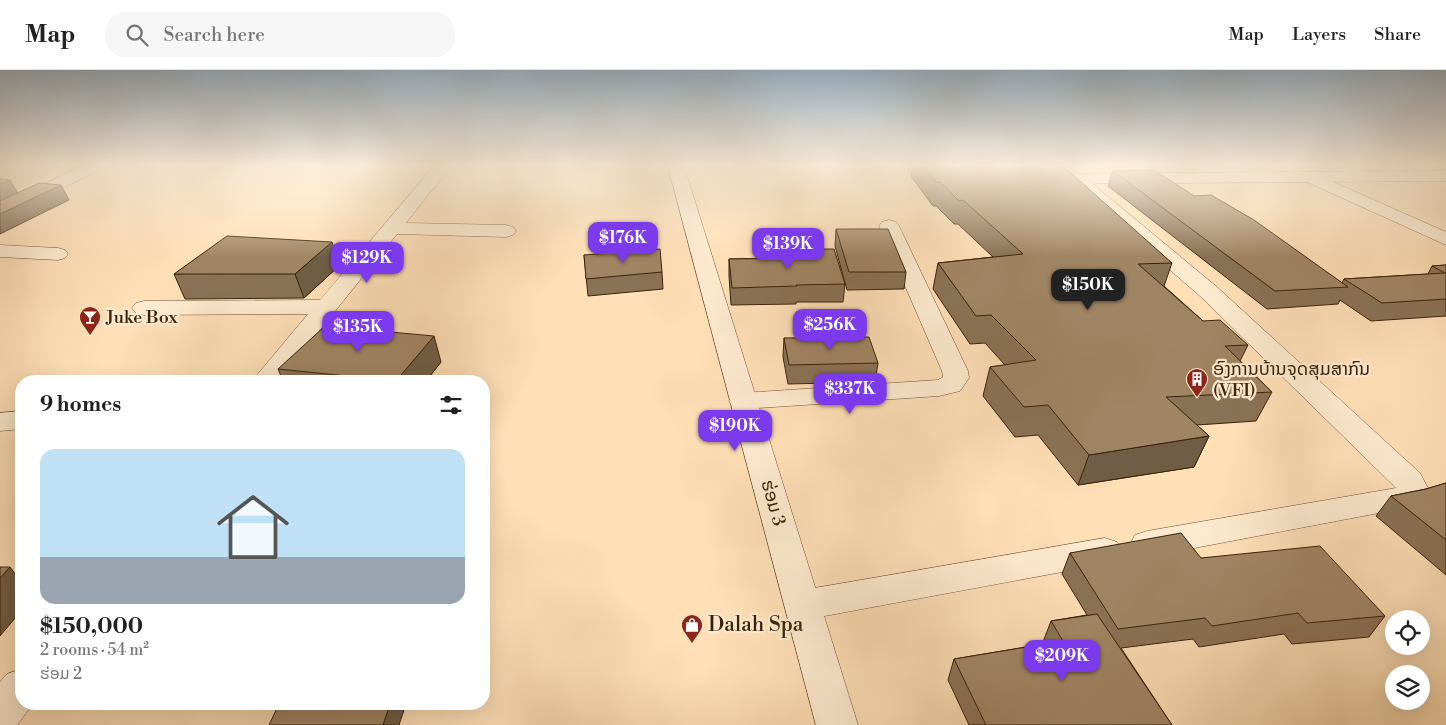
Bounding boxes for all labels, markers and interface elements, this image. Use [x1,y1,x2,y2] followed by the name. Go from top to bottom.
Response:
[105,12,455,57] search box
[25,20,75,50] text: Map
[123,21,151,49] icon: search
[163,23,265,47] text: Search here
[1229,23,1264,46] text: Map
[1292,23,1346,46] text: Layers
[1374,23,1421,46] text: Share
[588,222,658,264] pin: $176K
[599,228,647,248] text: $176K
[753,228,823,270] pin: $139K
[763,234,813,254] text: $139K
[332,242,402,284] pin: $129K
[342,248,392,268] text: $129K
[1053,268,1123,311] pin: $150K
[1062,275,1114,295] text: $150K
[78,305,102,336] bar icon: Juke Box
[105,306,178,329] place label: Juke Box
[795,308,865,351] pin: $256K
[323,310,393,353] pin: $135K
[804,315,856,335] text: $256K
[333,317,383,337] text: $135K
[1213,358,1370,402] place label: ອົງການບ້ານຈຸດສຸມສາກົນ (VFI)
[1185,367,1209,398] building icon: ອົງການບ້ານຈຸດສຸມສາກົນ (VFI)
[815,372,885,415] pin: $337K
[825,379,875,399] text: $337K
[437,391,465,419] icon: filters
[40,392,121,418] text: 9 homes
[700,410,770,452] pin: $190K
[709,416,761,436] text: $190K
[755,477,791,529] street label: ຮ່ອມ 3
[208,482,298,572] icon: home
[1385,610,1430,710] map controls
[1385,610,1430,655] button: locate
[708,612,804,638] place label: Dalah Spa
[680,613,704,644] shop icon: Dalah Spa
[40,614,143,640] text: $150,000
[40,640,149,660] text: 2 rooms · 54 m²
[1027,640,1097,682] pin: $209K
[1035,646,1089,666] text: $209K
[40,664,82,684] text: ຮ່ອມ 2
[1385,665,1430,710] button: layers

